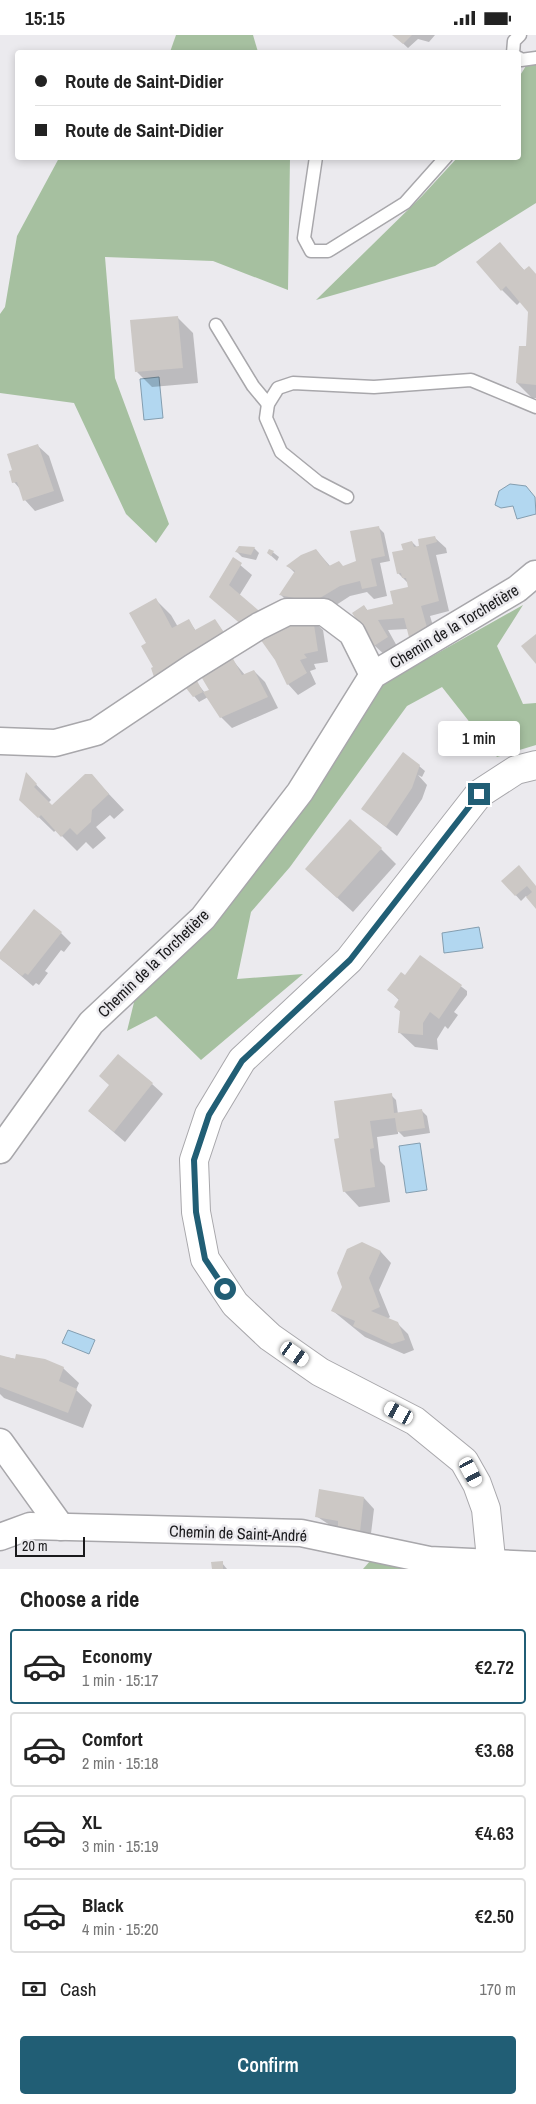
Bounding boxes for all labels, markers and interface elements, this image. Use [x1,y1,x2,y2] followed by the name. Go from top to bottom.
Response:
[25,5,65,31] text: 15:15
[65,68,223,94] text: Route de Saint-Didier
[65,117,223,143] text: Route de Saint-Didier
[385,579,523,673] street label: Chemin de la Torchetière
[438,721,520,757] callout: 1 min
[462,727,496,749] text: 1 min
[468,783,490,805] route end
[92,904,214,1022] street label: Chemin de la Torchetière
[214,1278,236,1300] route start
[278,1339,311,1369] car
[382,1399,415,1427] car
[457,1455,484,1489] car
[169,1520,307,1546] street label: Chemin de Saint-André
[15,1534,85,1557] scale bar
[22,1537,48,1555] text: 20 m
[20,1584,139,1614] text: Choose a ride
[82,1643,152,1669] text: Economy
[22,1644,67,1689] icon: car
[475,1654,514,1680] text: €2.72
[82,1669,159,1691] text: 1 min · 15:17
[82,1726,143,1752] text: Comfort
[22,1727,67,1772] icon: car
[475,1737,514,1763] text: €3.68
[82,1752,159,1774] text: 2 min · 15:18
[82,1809,102,1835] text: XL
[22,1810,67,1855] icon: car
[475,1820,514,1846] text: €4.63
[82,1835,159,1857] text: 3 min · 15:19
[82,1892,124,1918] text: Black
[22,1893,67,1938] icon: car
[475,1903,514,1929] text: €2.50
[82,1918,159,1940] text: 4 min · 15:20
[20,1975,48,2003] icon: cash
[60,1976,96,2002] text: Cash
[480,1978,516,2000] text: 170 m
[20,2036,516,2094] button: Confirm

